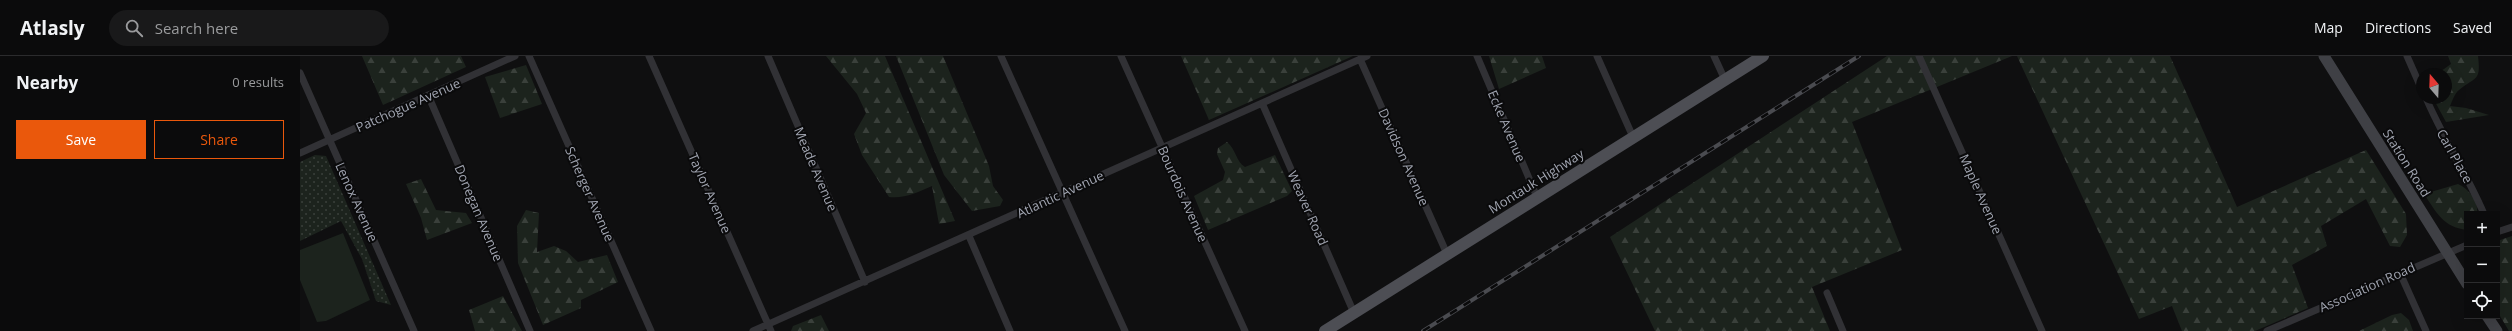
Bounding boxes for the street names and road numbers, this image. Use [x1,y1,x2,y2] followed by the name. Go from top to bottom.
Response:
[353,74,463,136] street label: Patchogue Avenue
[1484,87,1530,165] street label: Ecke Avenue
[1374,105,1434,209] street label: Davidson Avenue
[790,124,842,214] street label: Meade Avenue
[2379,126,2435,200] street label: Station Road
[2433,126,2477,186] street label: Carl Place
[1154,143,1212,245] street label: Bourdois Avenue
[561,144,619,244] street label: Scherger Avenue
[1485,144,1587,218] street label: Montauk Highway
[684,150,736,236] street label: Taylor Avenue
[1955,151,2007,237] street label: Maple Avenue
[331,159,383,245] street label: Lenox Avenue
[451,162,507,264] street label: Donegan Avenue
[1014,166,1106,222] street label: Atlantic Avenue
[1284,168,1332,248] street label: Weaver Road
[2316,258,2418,316] street label: Association Road

